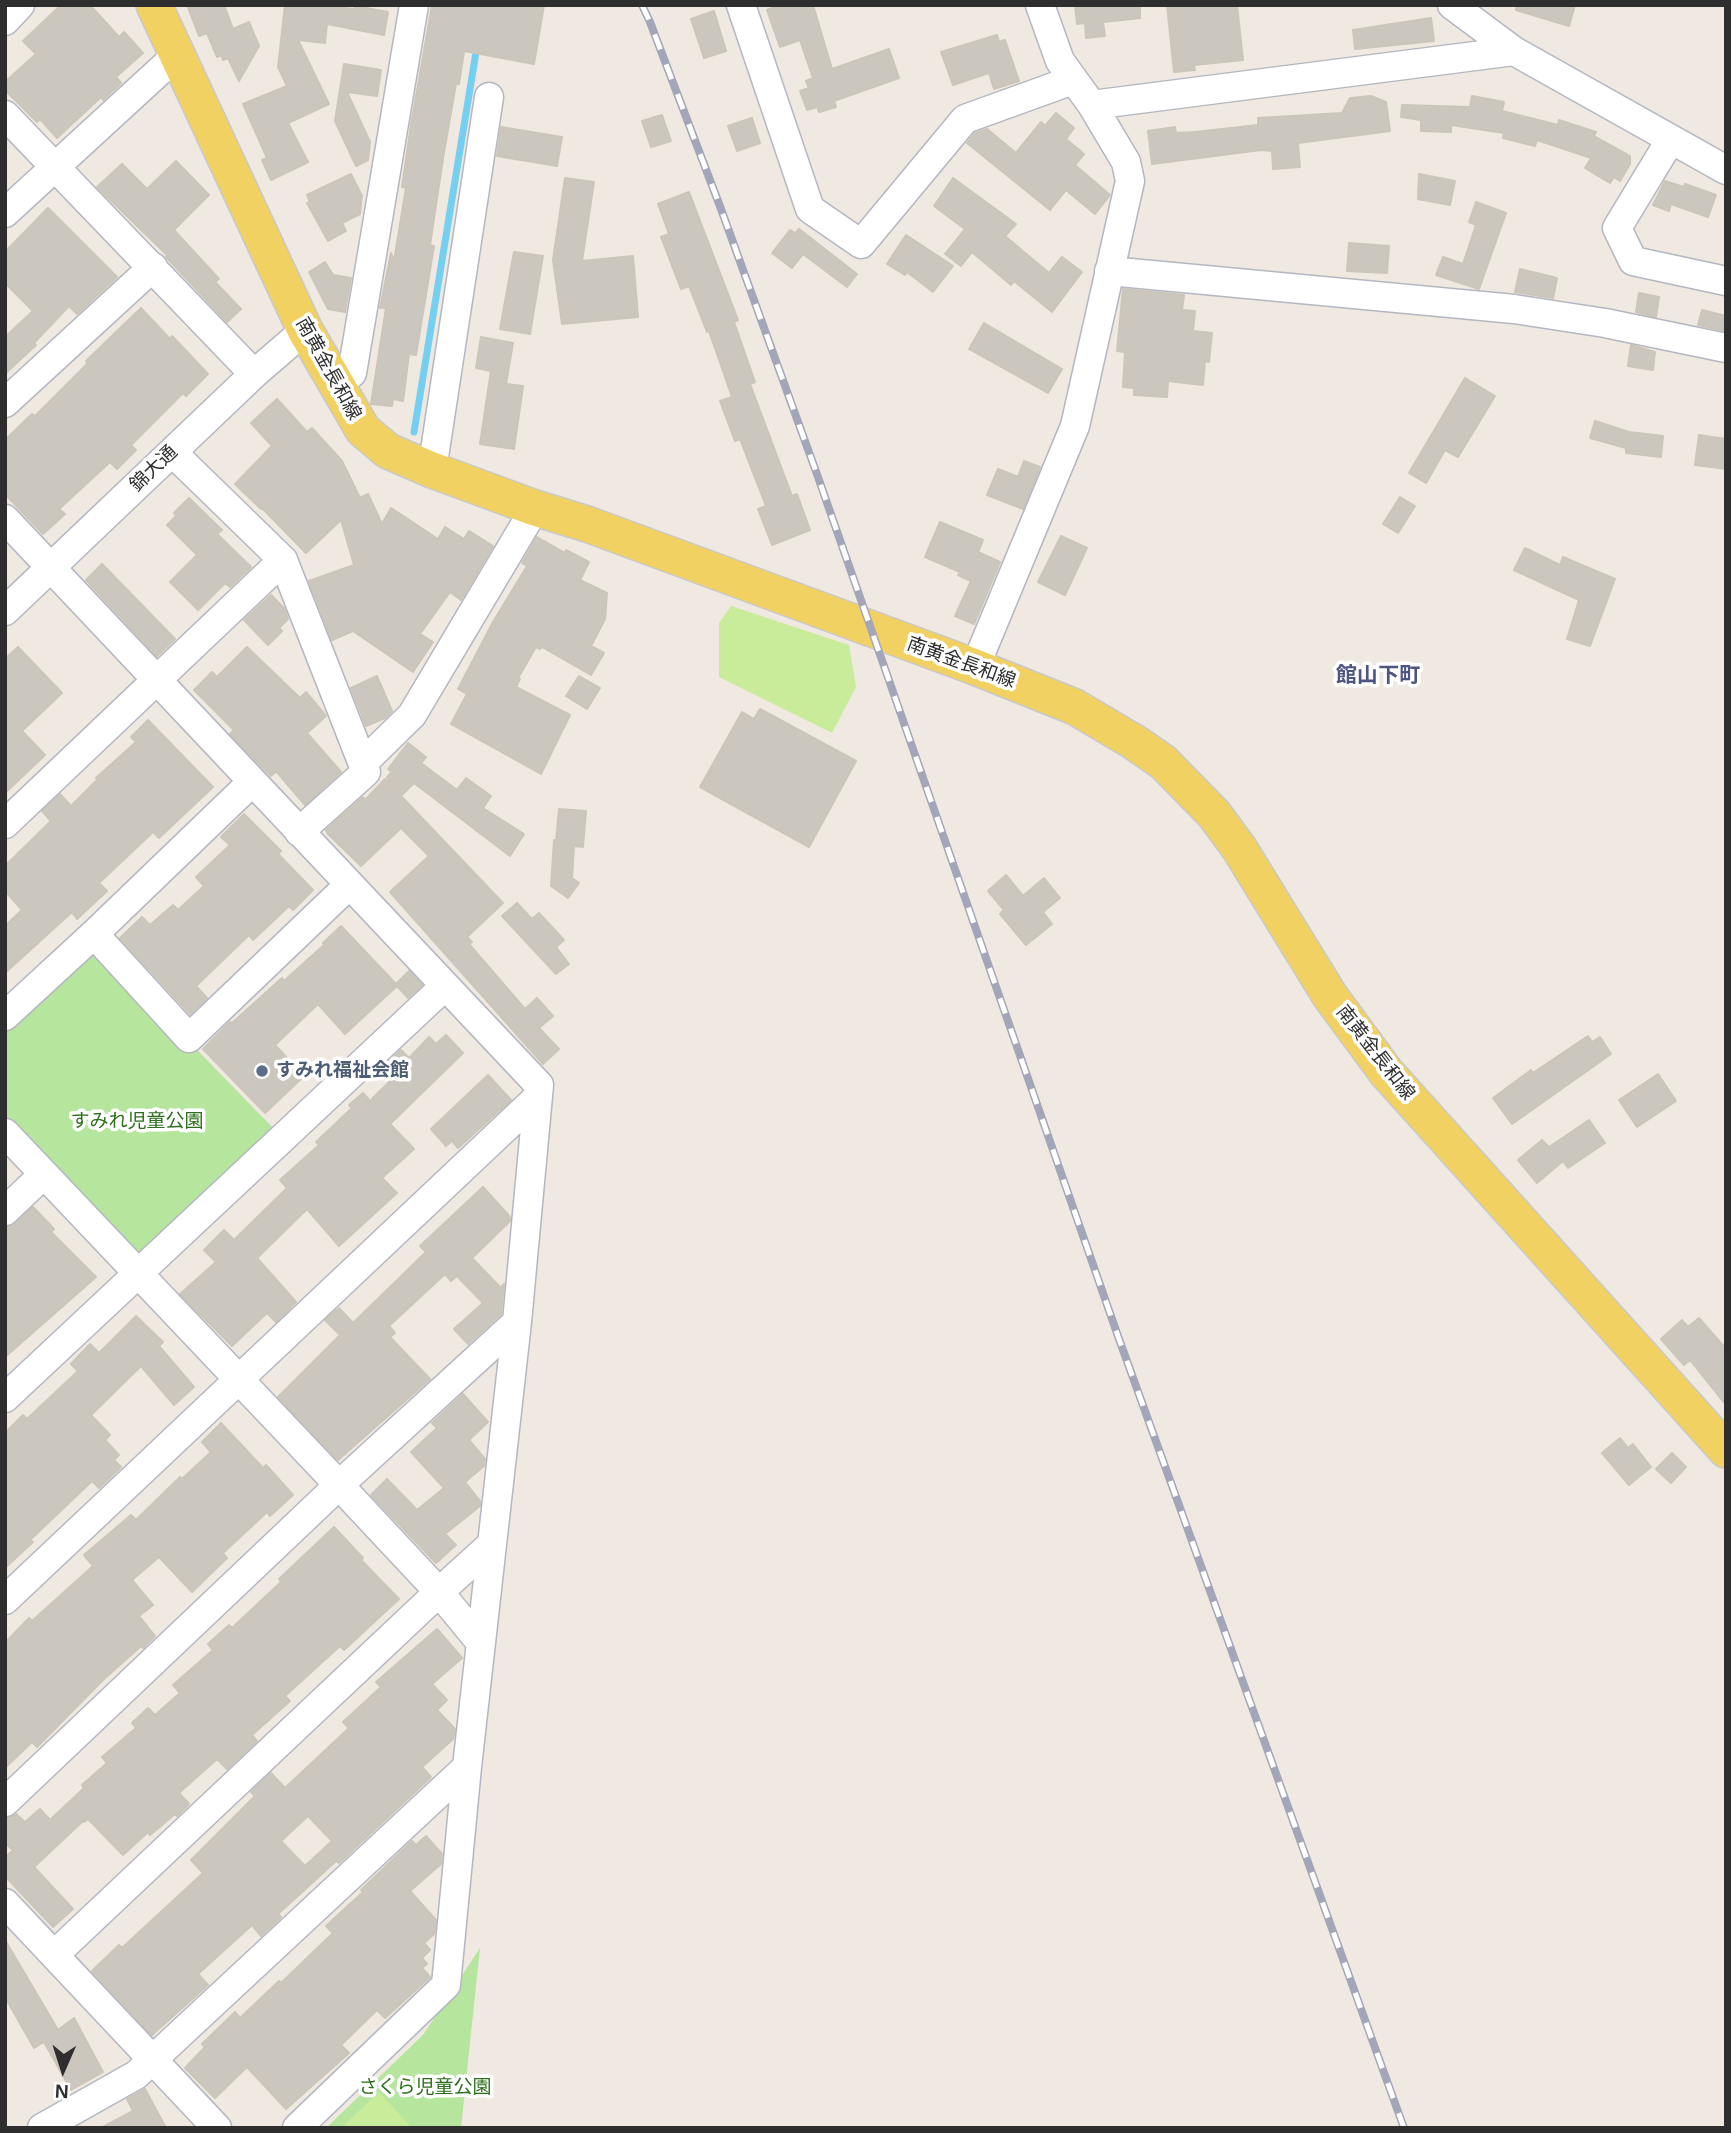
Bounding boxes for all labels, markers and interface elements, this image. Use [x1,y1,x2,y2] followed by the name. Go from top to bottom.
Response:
[290,314,366,424] street label: 南黄金長和線
[126,441,182,497] street label: 錦大通
[904,633,1018,693] street label: 南黄金長和線
[1336,663,1420,689] district label: 館山下町
[1331,1001,1419,1105] street label: 南黄金長和線
[276,1060,409,1082] place label: すみれ福祉会館
[254,1063,270,1079] marker: すみれ福祉会館
[71,1111,203,1133] park label: すみれ児童公園
[28,2035,98,2105] north arrow
[359,2077,491,2099] park label: さくら児童公園
[54,2081,69,2102] text: N

